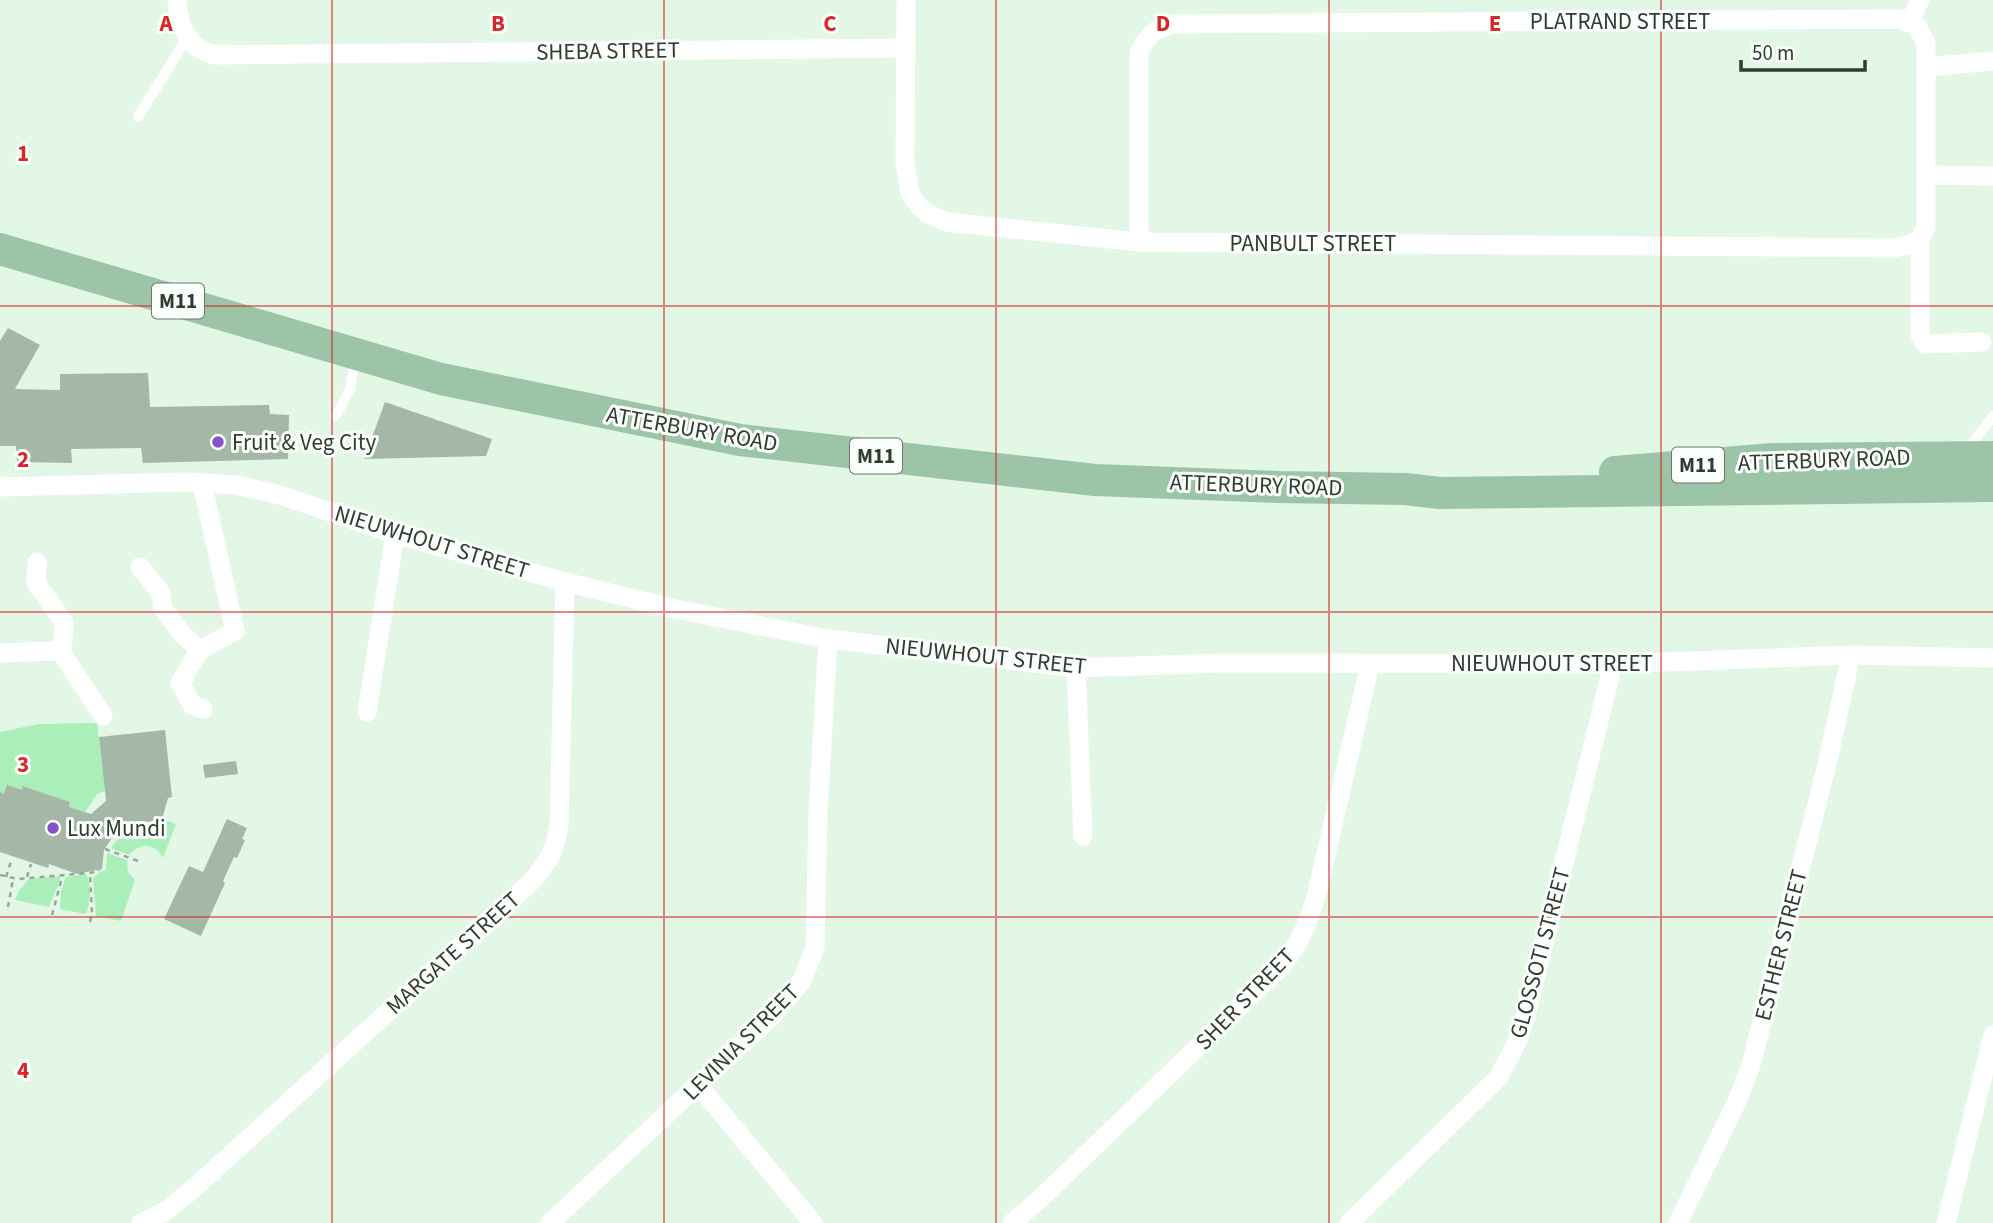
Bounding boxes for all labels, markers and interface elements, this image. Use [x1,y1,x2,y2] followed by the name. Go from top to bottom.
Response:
[1530,5,1710,38] street label: PLATRAND STREET
[158,7,173,40] text: A
[491,7,505,40] text: B
[823,7,837,40] text: C
[1156,7,1170,40] text: D
[1489,7,1501,40] text: E
[1741,28,1865,72] scale bar
[536,33,680,69] street label: SHEBA STREET
[1752,38,1794,68] text: 50 m
[17,137,29,170] text: 1
[1230,227,1396,260] street label: PANBULT STREET
[152,284,204,318] road number: M11
[604,398,780,460] street label: ATTERBURY ROAD
[232,426,376,459] place label: Fruit & Veg City
[210,434,226,450] marker: Fruit & Veg City
[850,438,902,474] road number: M11
[1737,440,1911,480] street label: ATTERBURY ROAD
[17,443,29,476] text: 2
[1672,448,1724,482] road number: M11
[1169,465,1343,505] street label: ATTERBURY ROAD
[331,497,533,587] street label: NIEUWHOUT STREET
[884,629,1088,683] street label: NIEUWHOUT STREET
[1451,647,1653,680] street label: NIEUWHOUT STREET
[17,748,29,781] text: 3
[67,812,166,845] place label: Lux Mundi
[45,820,61,836] marker: Lux Mundi
[1501,864,1579,1042] street label: GLOSSOTI STREET
[1746,866,1816,1024] street label: ESTHER STREET
[379,884,527,1022] street label: MARGATE STREET
[1188,940,1302,1058] street label: SHER STREET
[675,976,807,1108] street label: LEVINIA STREET
[17,1054,29,1087] text: 4

